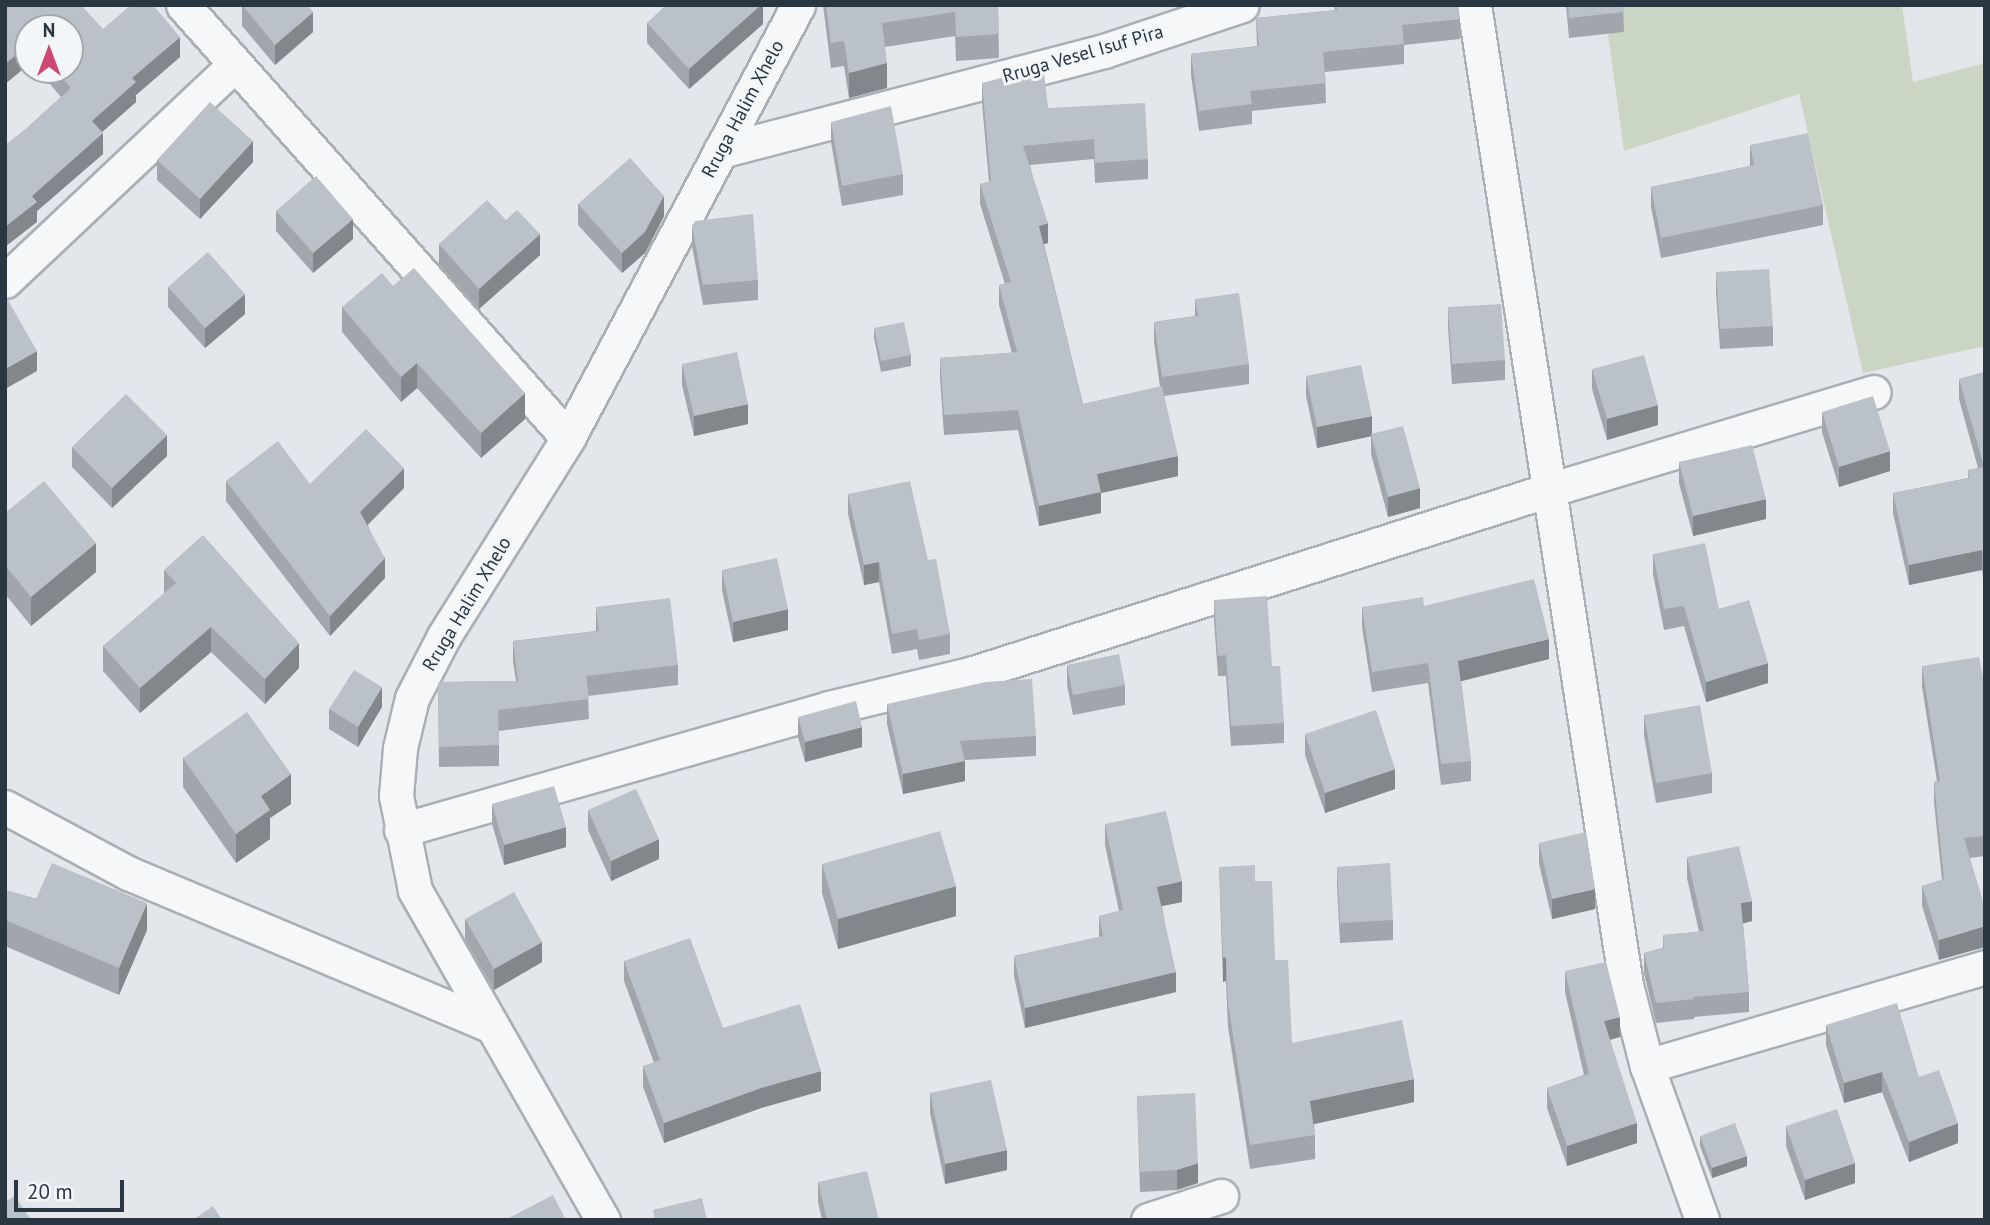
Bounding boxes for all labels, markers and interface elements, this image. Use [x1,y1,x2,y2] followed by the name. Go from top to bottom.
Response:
[14,14,84,84] north arrow
[43,18,55,42] text: N
[1000,20,1166,88] street label: Rruga Vesel Isuf Pira
[697,36,789,182] street label: Rruga Halim Xhelo
[418,532,516,676] street label: Rruga Halim Xhelo
[18,1166,128,1210] scale bar
[27,1178,73,1205] text: 20 m

